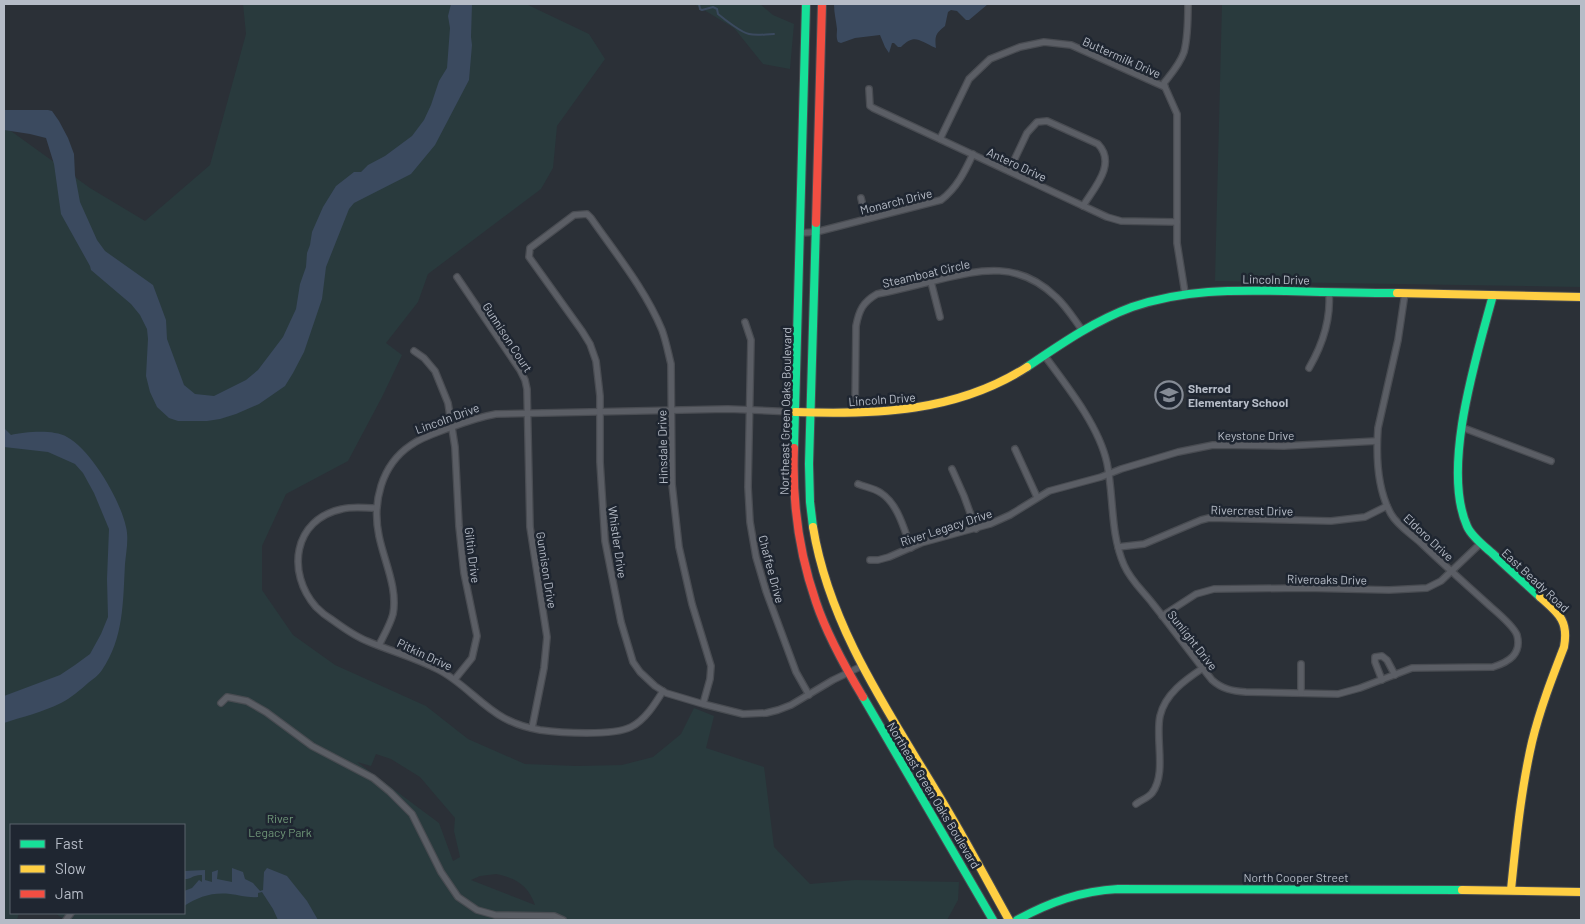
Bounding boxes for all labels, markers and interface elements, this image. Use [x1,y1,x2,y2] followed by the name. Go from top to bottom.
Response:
[1081,34,1163,80] street label: Buttermilk Drive
[985,144,1049,184] street label: Antero Drive
[858,185,934,217] street label: Monarch Drive
[881,256,971,290] street label: Steamboat Circle
[1242,271,1310,287] street label: Lincoln Drive
[480,300,536,374] street label: Gunnison Court
[777,327,793,495] street label: Northeast Green Oaks Boulevard
[1154,380,1184,410] school or university icon: Sherrod Elementary School
[1188,381,1288,409] place label: Sherrod Elementary School
[848,390,916,408] street label: Lincoln Drive
[413,400,481,436] street label: Lincoln Drive
[654,410,670,484] street label: Hinsdale Drive
[1218,428,1294,442] street label: Keystone Drive
[1211,502,1293,518] street label: Rivercrest Drive
[606,505,630,579] street label: Whistler Drive
[898,506,994,548] street label: River Legacy Drive
[1401,510,1457,564] street label: Eldoro Drive
[463,526,483,584] street label: Giltin Drive
[534,531,560,609] street label: Gunnison Drive
[756,534,788,604] street label: Chaffee Drive
[1499,545,1573,615] street label: East Beady Road
[1287,571,1367,587] street label: Riveroaks Drive
[1165,607,1221,673] street label: Sunlight Drive
[395,635,455,673] street label: Pitkin Drive
[885,719,983,871] street label: Northeast Green Oaks Boulevard
[248,811,312,839] park label: River Legacy Park
[10,824,185,914] legend
[55,834,83,852] text: Fast
[55,859,86,877] text: Slow
[1243,870,1349,884] street label: North Cooper Street
[55,884,84,902] text: Jam

